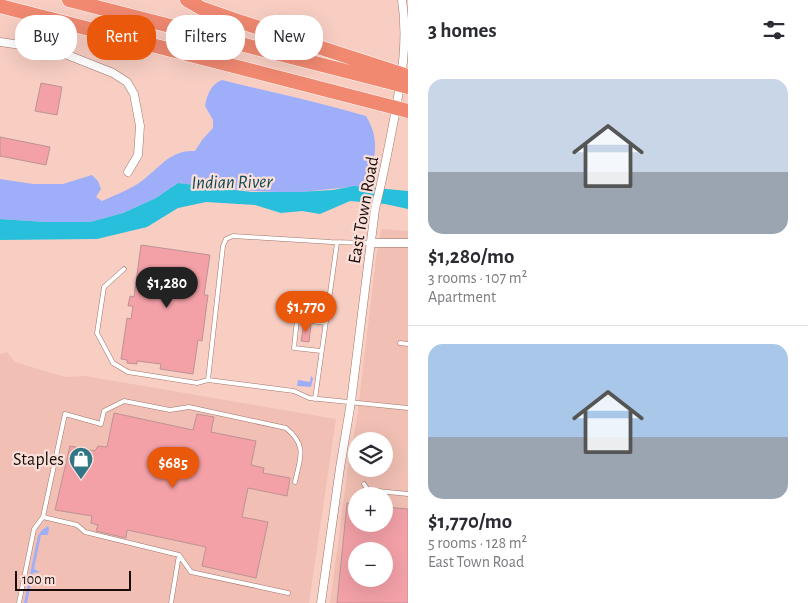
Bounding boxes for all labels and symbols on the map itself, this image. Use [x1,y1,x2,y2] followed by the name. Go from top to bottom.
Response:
[346,155,382,265] street label: East Town Road
[191,172,274,193] water label: Indian River
[126,266,208,309] pin: $1,280
[265,290,347,333] pin: $1,770
[68,446,94,480] shop icon: Staples
[143,446,203,489] pin: $685
[13,451,64,469] place label: Staples
[15,568,131,591] scale bar

